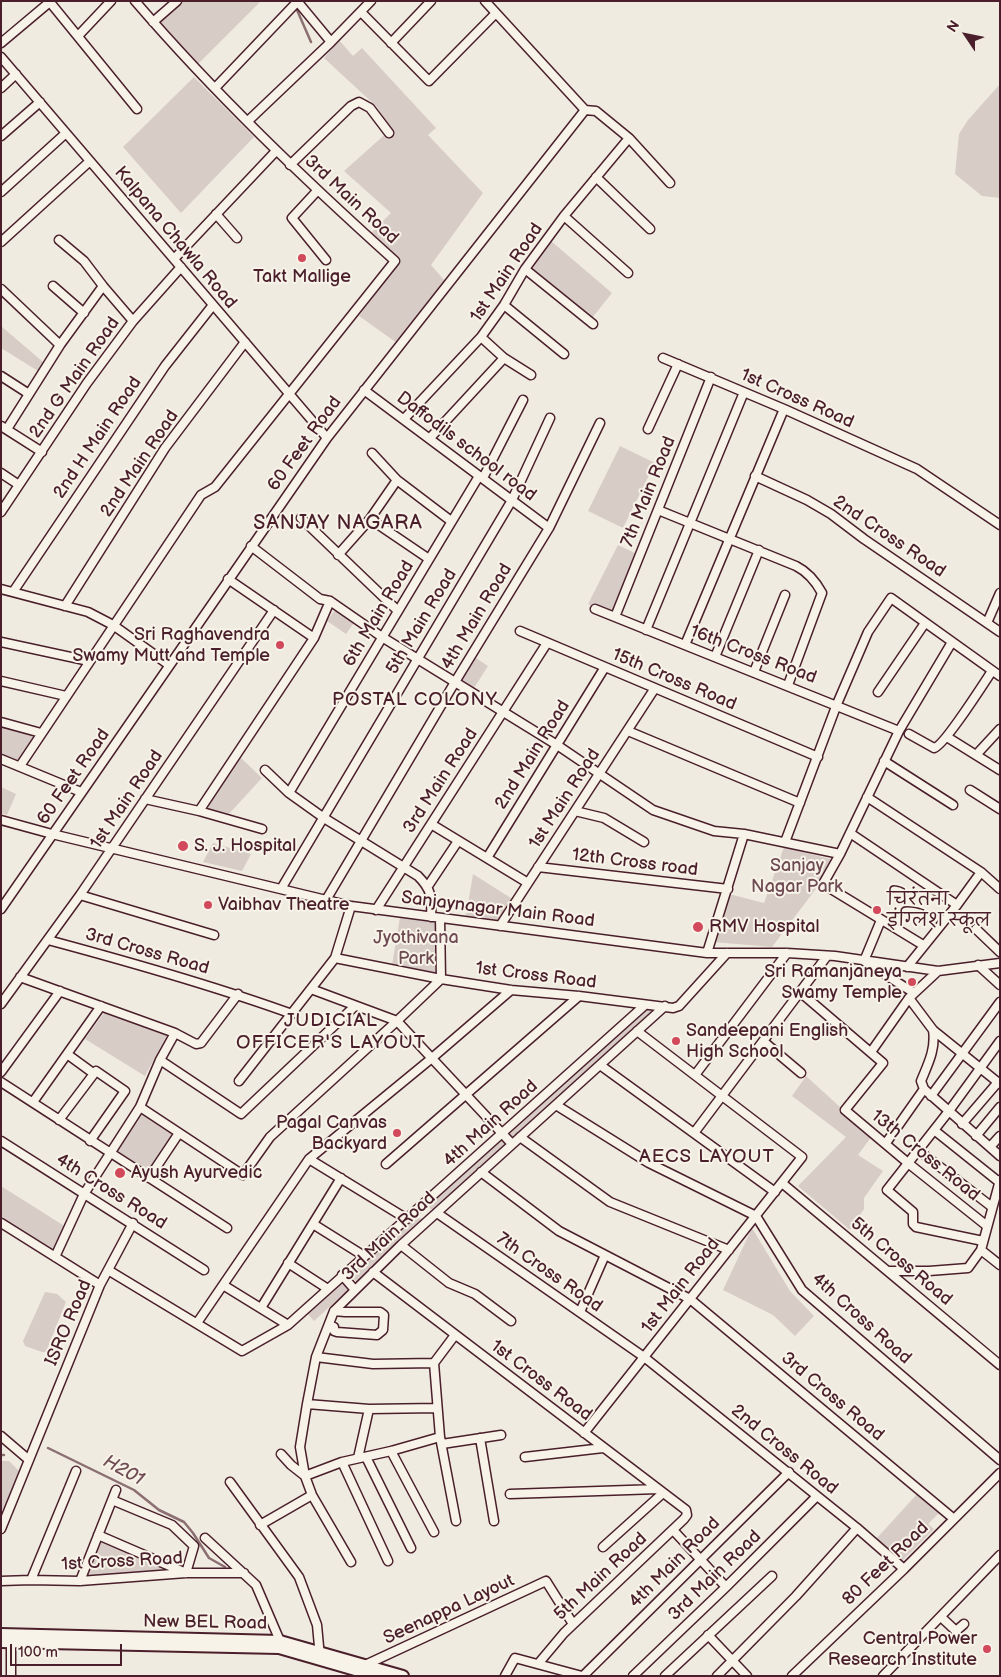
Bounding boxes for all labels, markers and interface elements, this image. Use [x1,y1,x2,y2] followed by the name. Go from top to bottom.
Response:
[941,10,991,60] north arrow
[943,17,963,35] text: N
[299,151,403,249] street label: 3rd Main Road
[109,163,241,313] street label: Kalpana Chawla Road
[466,219,548,327] street label: 1st Main Road
[296,252,308,264] marker: Takt Mallige
[253,266,351,288] place label: Takt Mallige
[25,313,125,443] street label: 2nd G Main Road
[737,364,857,434] street label: 1st Cross Road
[49,373,147,503] street label: 2nd H Main Road
[392,387,540,507] street label: Daffodils school road
[263,392,347,496] street label: 60 Feet Road
[96,406,184,522] street label: 2nd Main Road
[617,433,681,551] street label: 7th Main Road
[829,491,949,583] street label: 2nd Cross Road
[252,512,424,536] district label: SANJAY NAGARA
[339,557,419,671] street label: 6th Main Road
[437,560,517,674] street label: 4th Main Road
[382,565,462,679] street label: 5th Main Road
[687,621,819,689] street label: 16th Cross Road
[73,624,270,666] place label: Sri Raghavendra Swamy Mutt and Temple
[274,639,286,651] marker: Sri Raghavendra Swamy Mutt and Temple
[609,644,739,716] street label: 15th Cross Road
[330,689,500,711] district label: POSTAL COLONY
[491,697,575,813] street label: 2nd Main Road
[399,724,483,838] street label: 3rd Main Road
[33,725,115,829] street label: 60 Feet Road
[525,745,605,853] street label: 1st Main Road
[86,746,168,854] street label: 1st Main Road
[194,835,296,857] place label: S. J. Hospital
[176,839,190,853] marker: S. J. Hospital
[571,845,699,881] street label: 12th Cross road
[751,855,843,898] park label: Sanjay Nagar Park
[400,887,596,933] street label: Sanjaynagar Main Road
[887,889,991,932] place label: चिरंतना इंग्लिश स्कूल
[218,894,349,916] place label: Vaibhav Theatre
[202,899,214,911] marker: Vaibhav Theatre
[871,904,883,916] marker: चिरंतना इंग्लिश स्कूल
[709,916,819,938] place label: RMV Hospital
[691,920,705,934] marker: RMV Hospital
[83,924,211,980] street label: 3rd Cross Road
[373,927,459,970] park label: Jyothivana Park
[474,958,598,994] street label: 1st Cross Road
[764,961,902,1004] place label: Sri Ramanjaneya Swamy Temple
[906,976,918,988] marker: Sri Ramanjaneya Swamy Temple
[234,1010,428,1054] district label: JUDICIAL OFFICER'S LAYOUT
[686,1020,848,1062] place label: Sandeepani English High School
[670,1035,682,1047] marker: Sandeepani English High School
[439,1076,543,1172] street label: 4th Main Road
[866,1106,984,1206] street label: 13th Cross Road
[276,1112,387,1154] place label: Pagal Canvas Backyard
[391,1127,403,1139] marker: Pagal Canvas Backyard
[638,1146,776,1168] district label: AECS LAYOUT
[52,1149,170,1235] street label: 4th Cross Road
[131,1162,262,1184] place label: Ayush Ayurvedic
[113,1166,127,1180] marker: Ayush Ayurvedic
[337,1188,441,1286] street label: 3rd Main Road
[846,1213,956,1311] street label: 5th Cross Road
[492,1228,606,1318] street label: 7th Cross Road
[637,1234,725,1338] street label: 1st Main Road
[807,1269,915,1369] street label: 4th Cross Road
[41,1277,97,1369] street label: ISRO Road
[486,1336,596,1426] street label: 1st Cross Road
[776,1348,888,1446] street label: 3rd Cross Road
[726,1400,842,1500] street label: 2nd Cross Road
[99,1451,147,1491] water label: H201
[625,1513,725,1613] street label: 4th Main Road
[838,1518,934,1610] street label: 80 Feet Road
[664,1526,766,1626] street label: 3rd Main Road
[550,1528,652,1626] street label: 5th Main Road
[61,1548,183,1576] street label: 1st Cross Road
[380,1570,518,1650] street label: Seenappa Layout
[143,1611,267,1635] street label: New BEL Road
[828,1628,977,1670] place label: Central Power Research Institute
[12,1634,125,1666] scale bar
[18,1643,58,1662] text: 100 m
[981,1643,993,1655] marker: Central Power Research Institute

